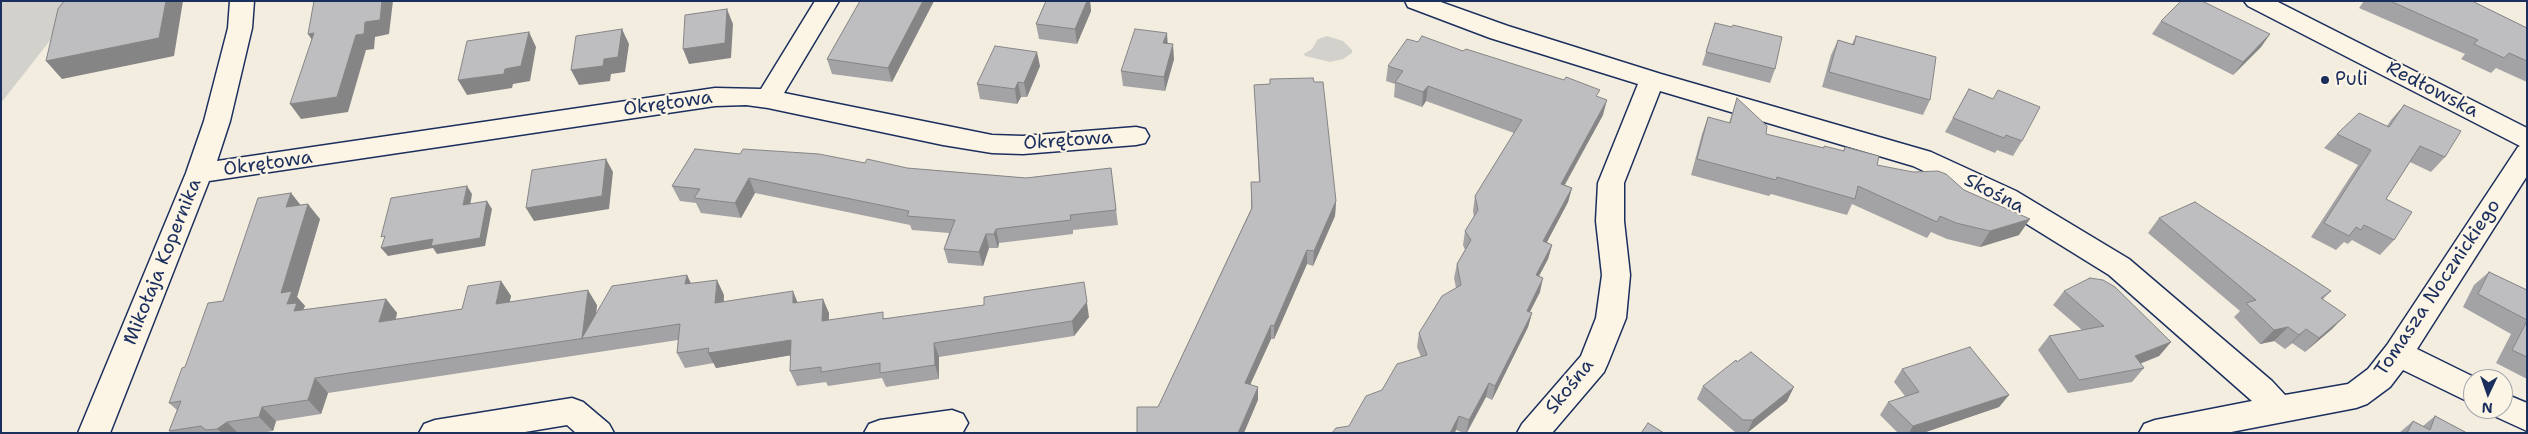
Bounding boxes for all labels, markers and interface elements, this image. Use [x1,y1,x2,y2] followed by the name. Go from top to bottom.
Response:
[2382,57,2482,123] street label: Redłowska
[2335,69,2368,91] place label: Puli
[2319,74,2331,86] marker: Puli
[622,86,714,122] street label: Okrętowa
[1023,127,1113,155] street label: Okrętowa
[222,146,314,182] street label: Okrętowa
[1960,169,2028,219] street label: Skośna
[119,175,207,349] street label: Mikołaja Kopernika
[2370,195,2506,381] street label: Tomasza Nocznickiego
[1541,355,1599,419] street label: Skośna
[2463,369,2513,419] north arrow
[2481,399,2493,417] text: N

